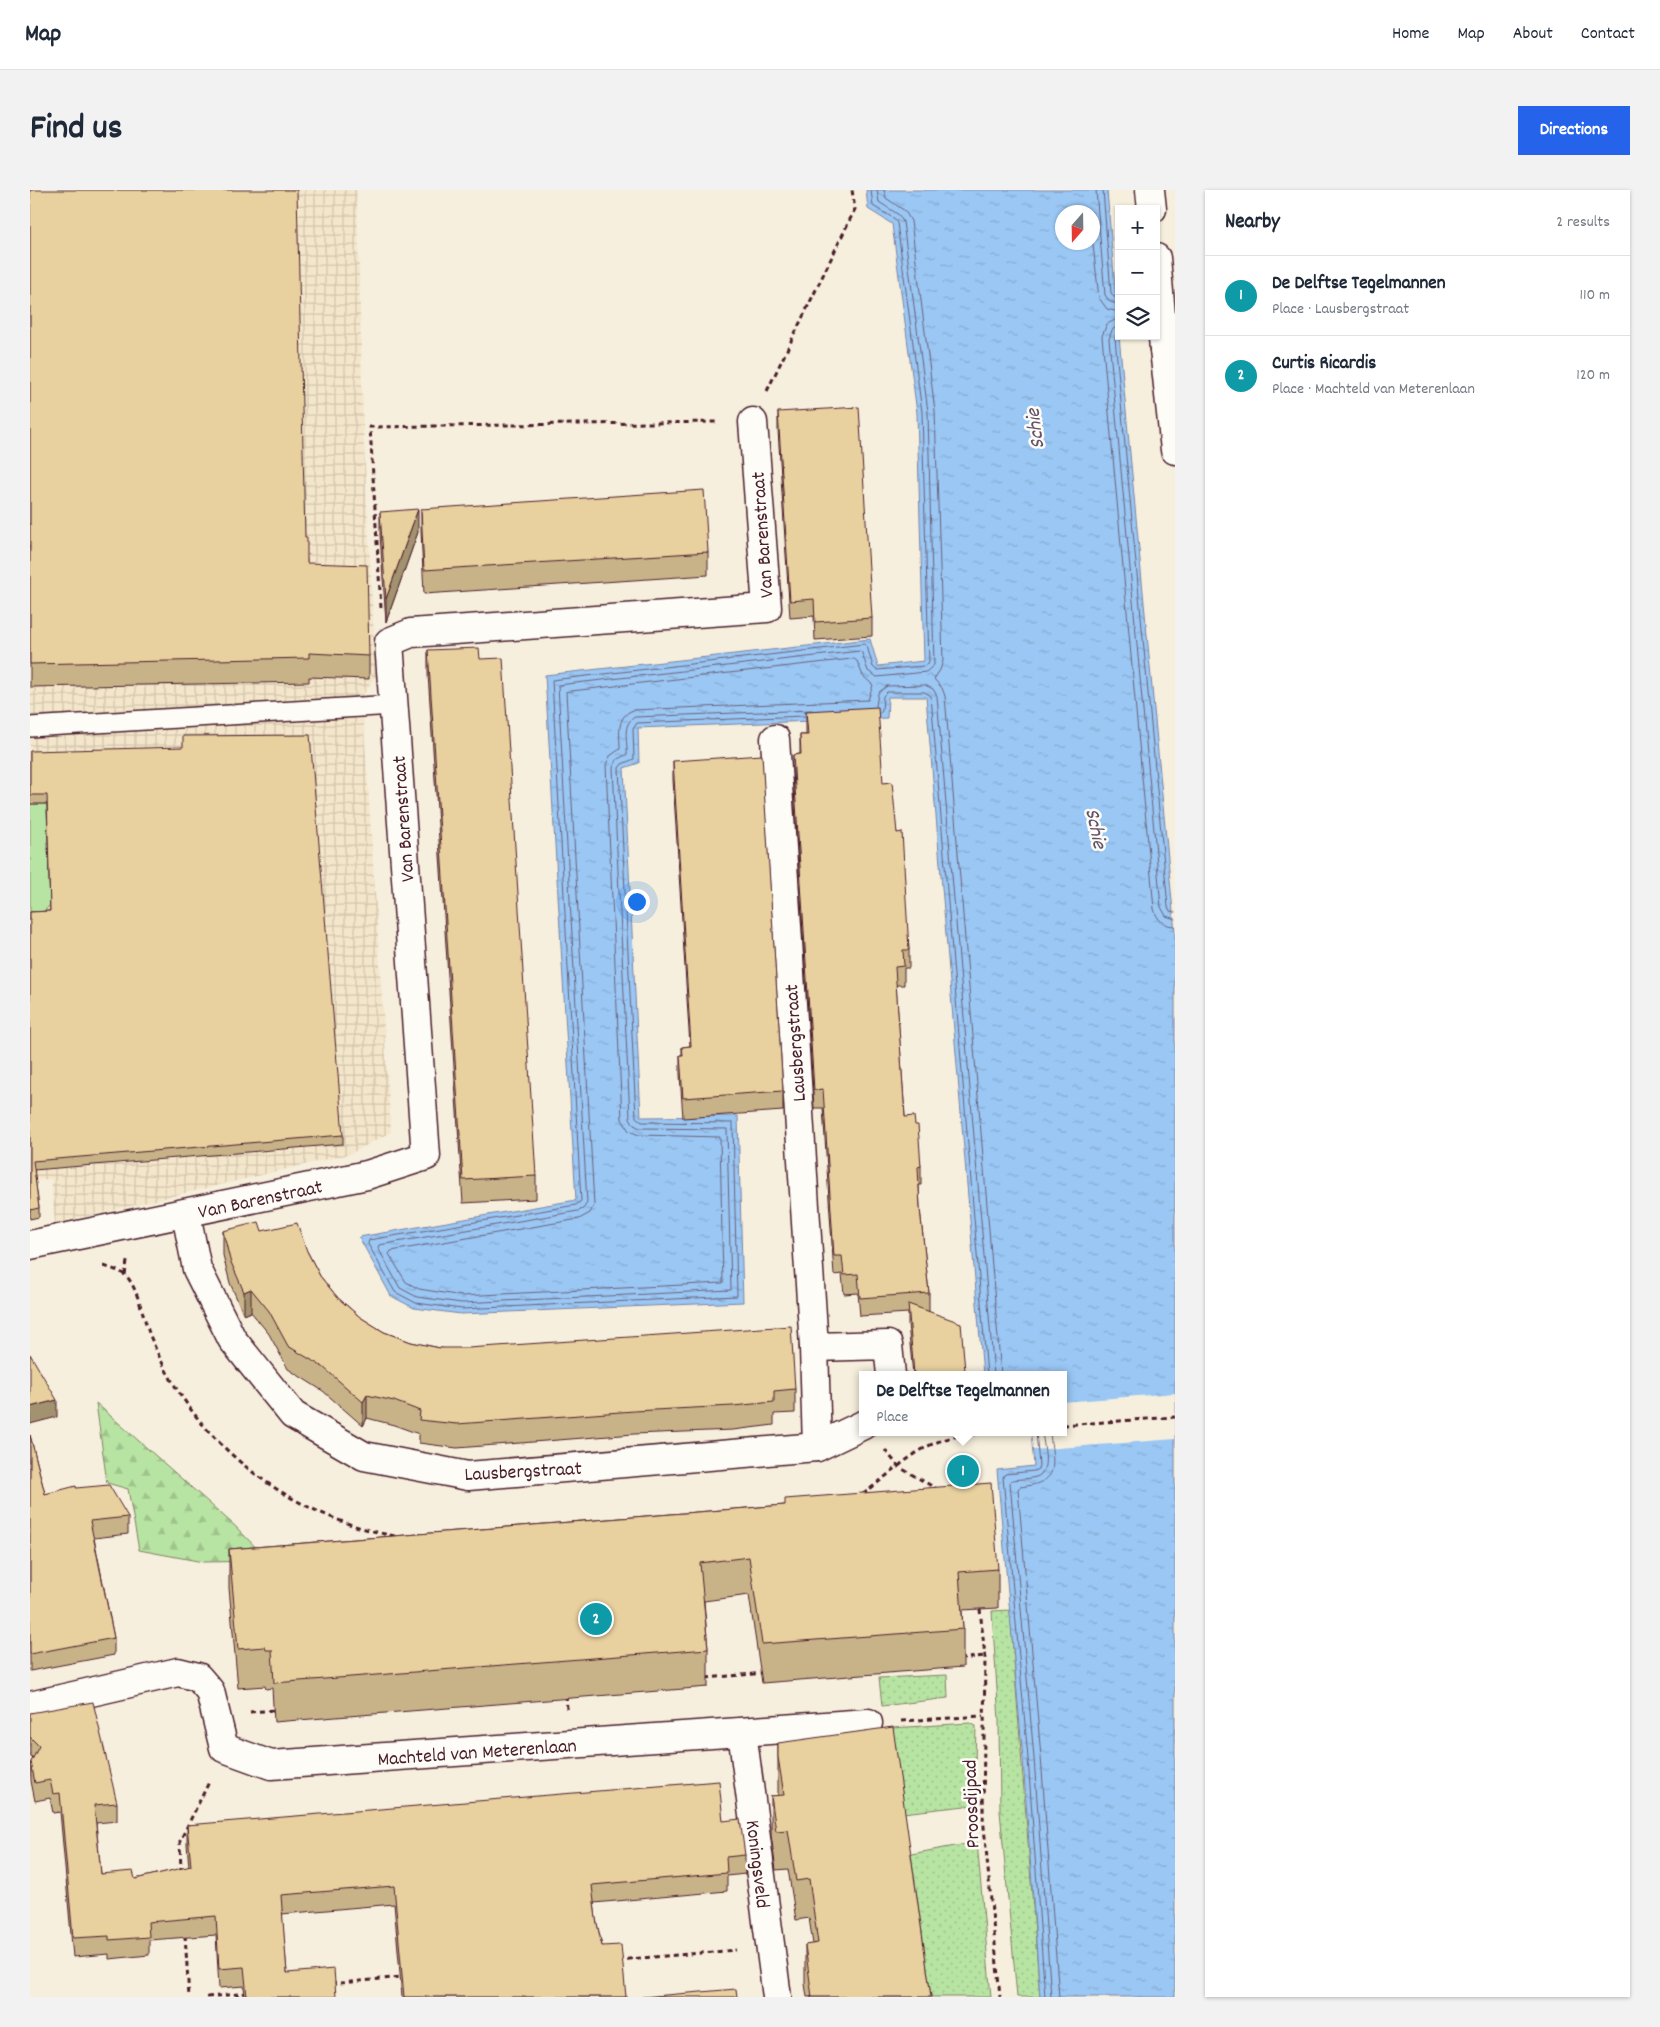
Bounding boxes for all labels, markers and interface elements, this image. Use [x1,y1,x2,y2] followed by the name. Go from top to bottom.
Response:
[25,18,61,52] text: Map
[1392,22,1429,47] text: Home
[1457,22,1485,47] text: Map
[1513,22,1553,47] text: About
[1581,22,1635,47] text: Contact
[30,105,122,155] text: Find us
[1518,106,1630,155] button: Directions
[1055,205,1100,250] north arrow
[1115,205,1160,340] map controls
[1115,205,1160,250] button: +
[1225,208,1280,238] text: Nearby
[1556,211,1610,234] text: 2 results
[1115,250,1160,295] button: −
[1272,271,1445,298] text: De Delftse Tegelmannen
[1239,284,1243,307] text: 1
[1580,284,1610,307] text: 110 m
[1115,295,1160,340] button: layers
[1272,298,1409,321] text: Place · Lausbergstraat
[1272,351,1376,378] text: Curtis Ricardis
[1238,364,1245,387] text: 2
[1576,364,1610,387] text: 120 m
[1272,378,1475,401] text: Place · Machteld van Meterenlaan
[1019,405,1054,451] water label: Schie
[746,471,782,599] street label: Van Barenstraat
[387,755,423,883] street label: Van Barenstraat
[1075,806,1113,853] water label: Schie
[624,889,650,915] your location
[779,983,815,1102] street label: Lausbergstraat
[196,1174,325,1228] street label: Van Barenstraat
[859,1371,1067,1436] popup
[876,1379,1050,1406] text: De Delftse Tegelmannen
[876,1406,908,1429] text: Place
[947,1452,979,1490] pin: 1
[464,1456,583,1490] street label: Lausbergstraat
[580,1600,612,1638] pin: 2
[377,1733,578,1775] street label: Machteld van Meterenlaan
[957,1759,989,1849] street label: Proosdijpad
[737,1819,775,1910] street label: Koningsveld

